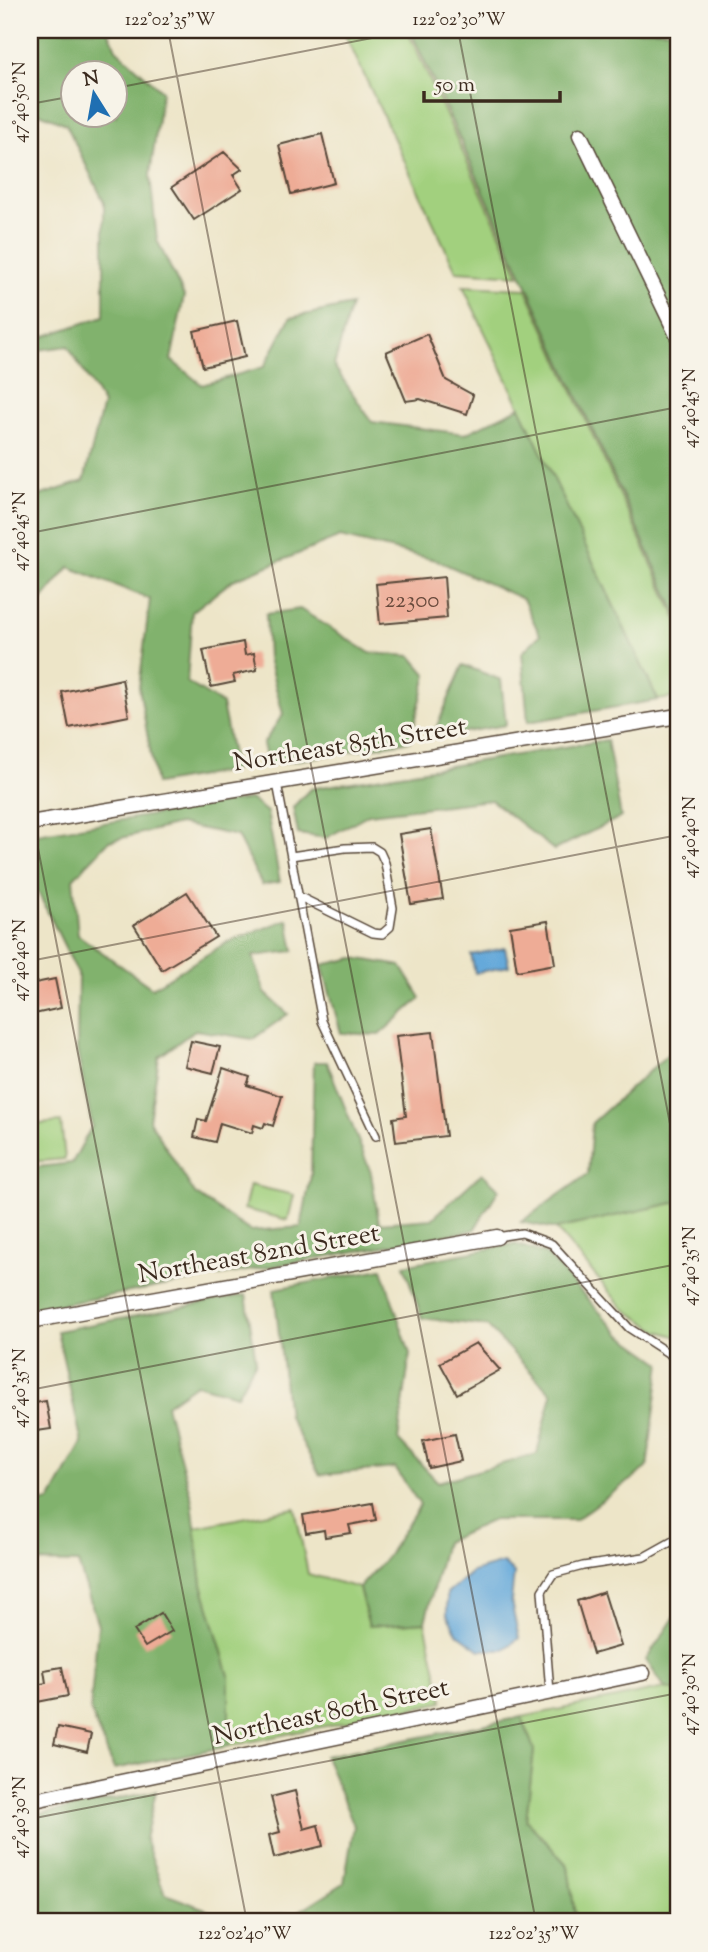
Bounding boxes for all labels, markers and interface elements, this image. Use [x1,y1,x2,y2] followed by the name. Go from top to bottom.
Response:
[125,8,215,34] text: 122°02'35"W
[413,8,505,34] text: 122°02'30"W
[60,60,130,130] north arrow
[424,60,561,104] scale bar
[8,61,34,143] text: 47°40'50"N
[81,65,101,94] text: N
[434,71,475,101] text: 50 m
[678,368,704,448] text: 47°40'45"N
[8,491,34,571] text: 47°40'45"N
[385,585,439,618] house number: 22300
[231,709,469,783] street label: Northeast 85th Street
[678,796,704,878] text: 47°40'40"N
[8,919,34,1001] text: 47°40'40"N
[135,1216,383,1294] street label: Northeast 82nd Street
[678,1226,704,1306] text: 47°40'35"N
[8,1348,34,1428] text: 47°40'35"N
[678,1653,704,1735] text: 47°40'30"N
[210,1670,453,1756] street label: Northeast 80th Street
[8,1776,34,1858] text: 47°40'30"N
[199,1922,291,1948] text: 122°02'40"W
[489,1922,579,1948] text: 122°02'35"W

